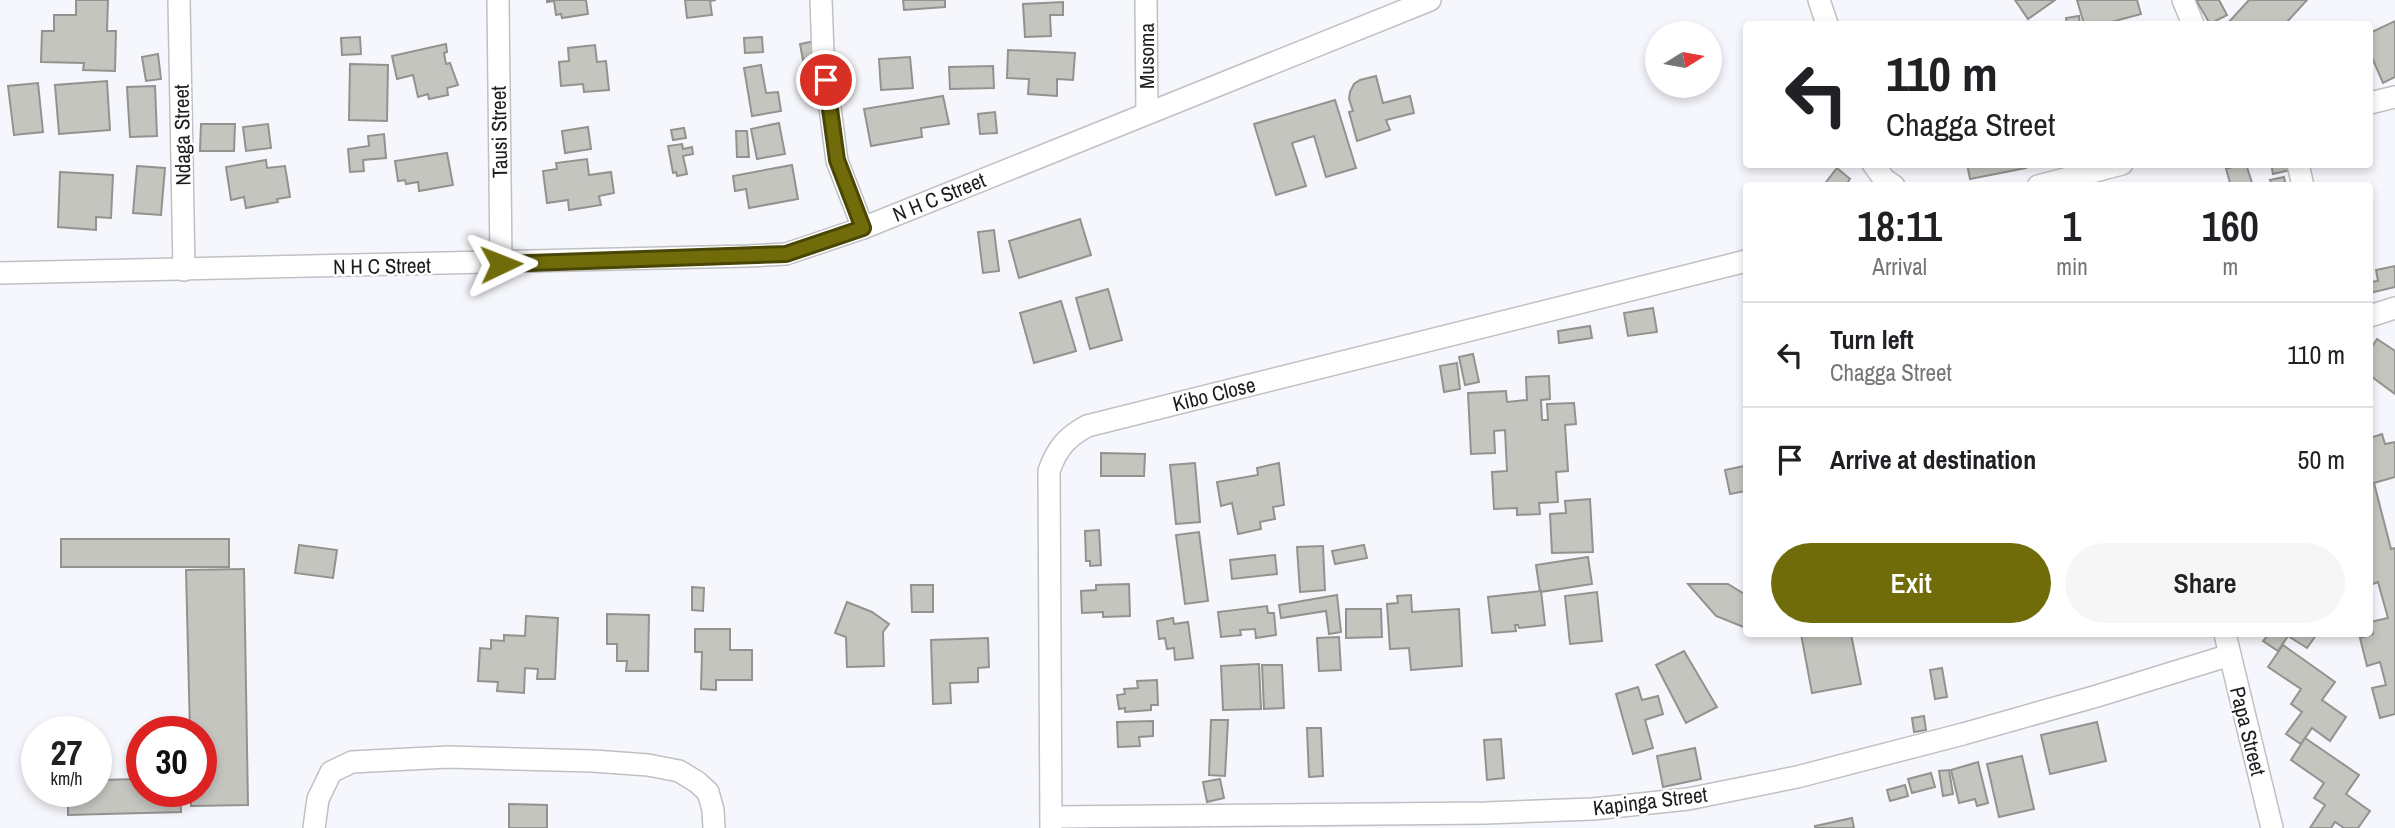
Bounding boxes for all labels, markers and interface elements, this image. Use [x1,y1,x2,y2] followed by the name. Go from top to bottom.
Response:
[1645,21,1722,98] north arrow
[1645,21,1722,98] map controls
[1132,23,1161,89] street label: Musoma
[1886,40,1998,106] text: 110 m
[1771,49,1862,140] icon: left
[796,50,856,110] pin
[807,61,845,99] icon: arrive
[167,84,197,186] street label: Ndaga Street
[484,85,514,178] street label: Tausi Street
[1886,103,2055,146] text: Chagga Street
[888,165,990,229] street label: N H C Street
[1857,198,1942,254] text: 18:11
[2062,198,2081,254] text: 1
[2202,198,2259,254] text: 160
[464,227,538,301] position arrow
[333,251,431,281] street label: N H C Street
[1872,251,1927,282] text: Arrival
[2056,251,2088,282] text: min
[2222,251,2238,282] text: m
[1830,322,1914,357] text: Turn left
[1771,336,1809,374] icon: left
[2287,337,2345,372] text: 110 m
[1830,357,1952,388] text: Chagga Street
[1170,370,1258,418] street label: Kibo Close
[1771,441,1809,479] icon: arrive
[1830,442,2036,477] text: Arrive at destination
[2298,442,2345,477] text: 50 m
[1771,543,2051,623] button: Exit
[2065,543,2345,623] button: Share
[2223,683,2273,779] street label: Papa Street
[126,716,217,807] speed limit sign: 30
[51,729,82,776] text: 27
[51,766,83,791] text: km/h
[1591,780,1709,822] street label: Kapinga Street

